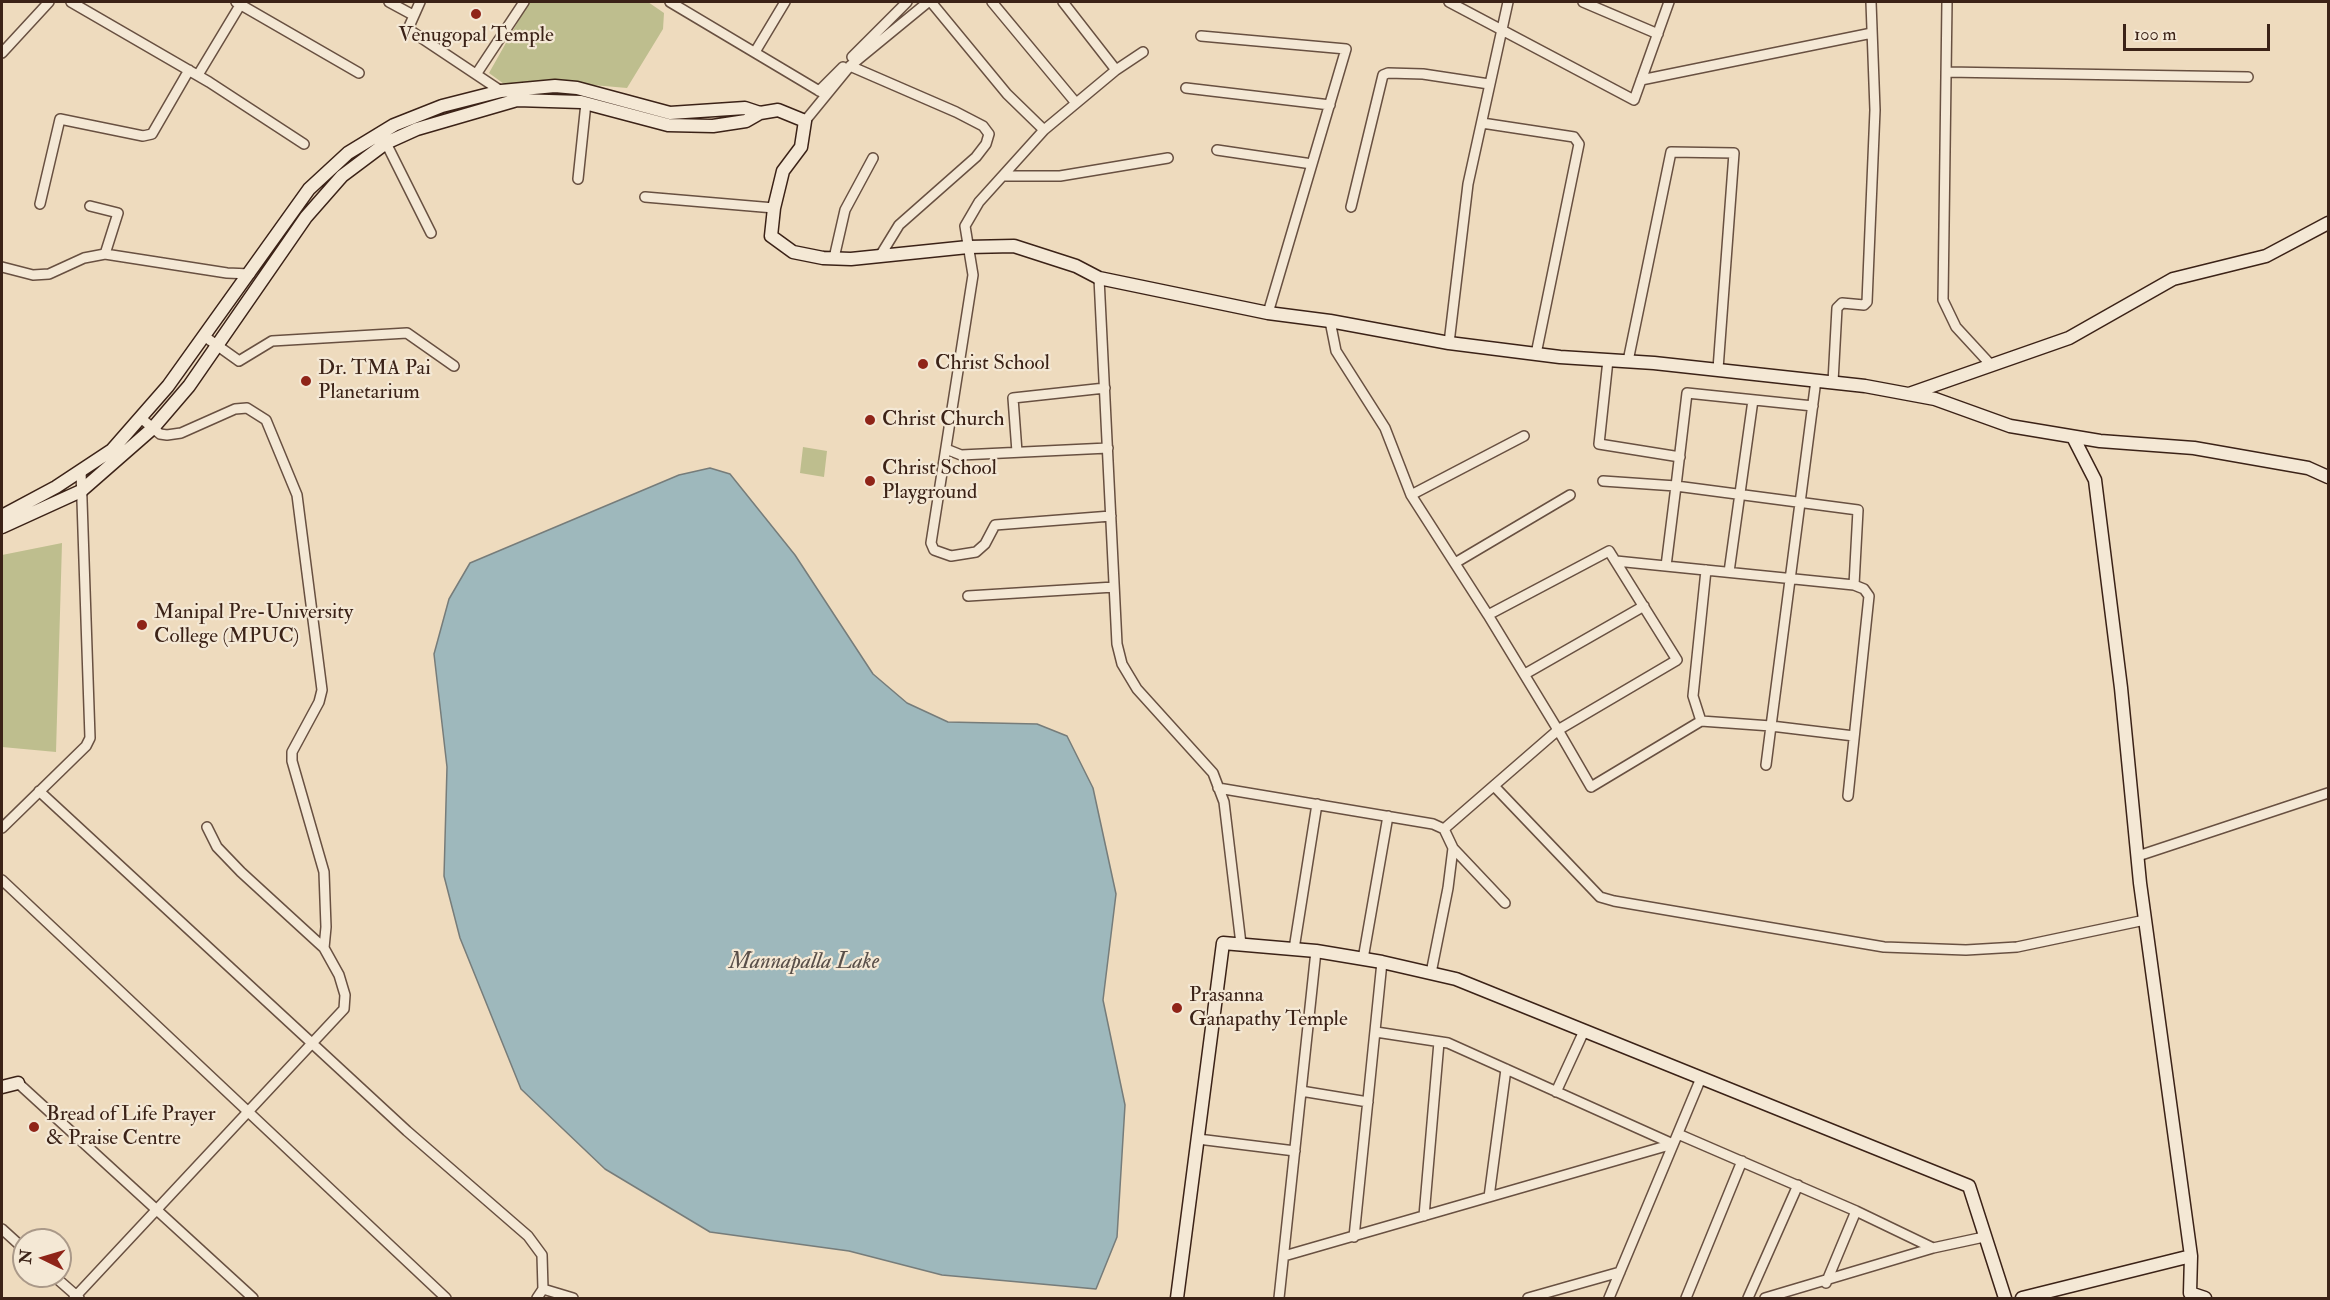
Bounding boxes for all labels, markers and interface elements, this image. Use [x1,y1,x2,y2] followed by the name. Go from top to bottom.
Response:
[469,7,483,21] marker: Venugopal Temple
[2126,12,2273,50] scale bar
[398,23,554,49] place label: Venugopal Temple
[2134,23,2177,46] text: 100 m
[935,351,1050,377] place label: Christ School
[318,356,431,406] place label: Dr. TMA Pai Planetarium
[916,357,930,371] marker: Christ School
[299,374,313,388] marker: Dr. TMA Pai Planetarium
[882,407,1005,433] place label: Christ Church
[863,413,877,427] marker: Christ Church
[882,456,997,506] place label: Christ School Playground
[863,474,877,488] marker: Christ School Playground
[154,600,353,650] place label: Manipal Pre-University College (MPUC)
[135,618,149,632] marker: Manipal Pre-University College (MPUC)
[729,950,879,976] water label: Mannapalla Lake
[1189,983,1348,1033] place label: Prasanna Ganapathy Temple
[1170,1001,1184,1015] marker: Prasanna Ganapathy Temple
[46,1102,216,1152] place label: Bread of Life Prayer & Praise Centre
[27,1120,41,1134] marker: Bread of Life Prayer & Praise Centre
[12,1228,72,1288] north arrow
[15,1249,37,1265] text: N

